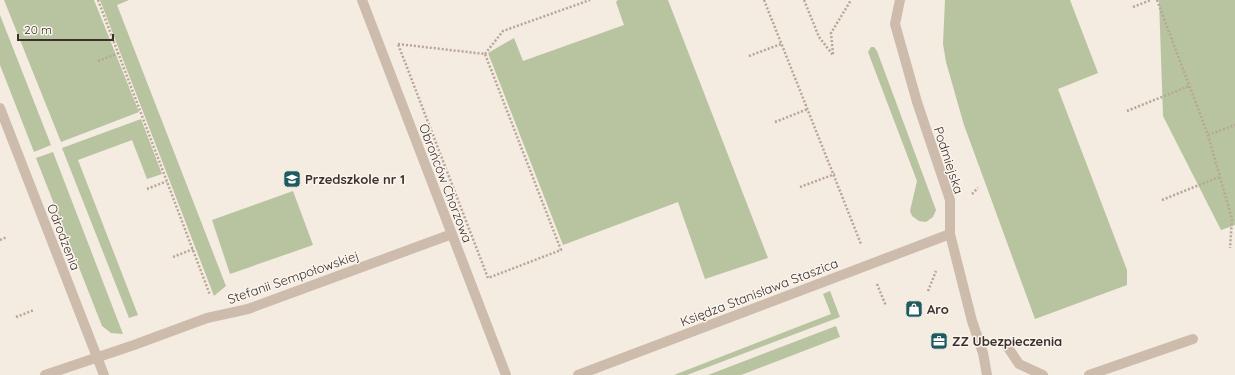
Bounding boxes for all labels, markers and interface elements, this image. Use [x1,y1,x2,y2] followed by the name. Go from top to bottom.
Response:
[18,16,113,42] scale bar
[24,22,52,37] text: 20 m
[416,121,476,245] street label: Obrońców Chorzowa
[931,124,967,196] street label: Podmiejska
[282,169,302,189] school or university icon: Przedszkole nr 1
[305,171,405,187] place label: Przedszkole nr 1
[44,201,84,273] street label: Odrodzenia
[225,247,361,307] street label: Stefanii Sempołowskiej
[678,254,840,330] street label: Księdza Stanisława Staszica
[904,299,924,319] shop icon: Aro
[927,301,949,317] place label: Aro
[929,331,949,351] office icon: ZZ Ubezpieczenia
[952,333,1062,349] place label: ZZ Ubezpieczenia

